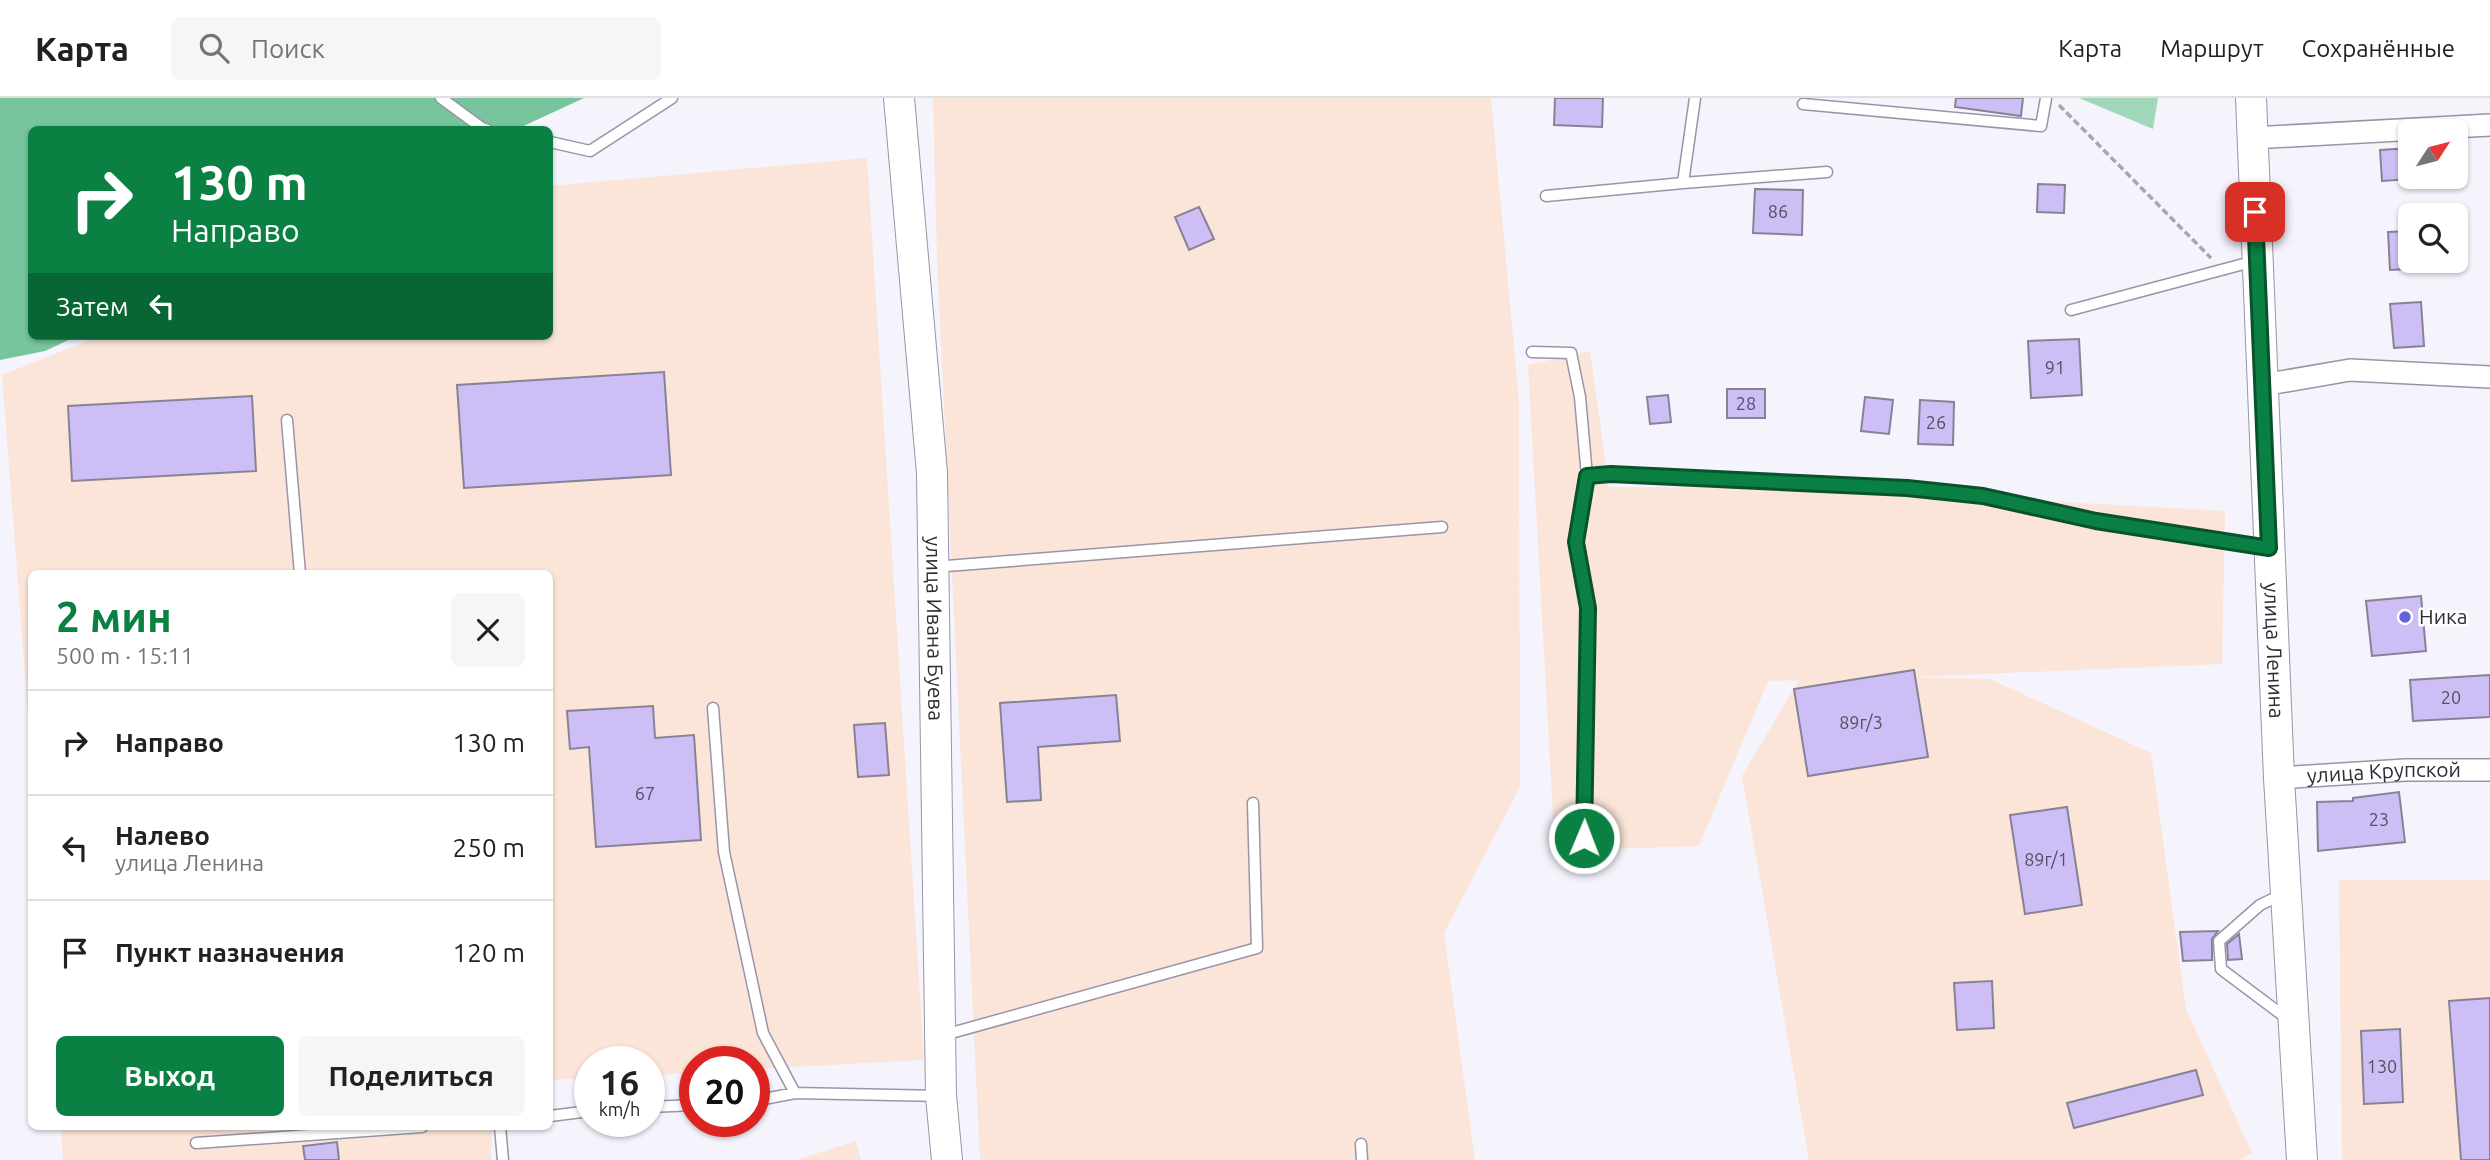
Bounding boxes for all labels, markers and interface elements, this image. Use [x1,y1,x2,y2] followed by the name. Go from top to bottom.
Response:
[171,17,661,80] search box
[195,29,233,67] icon: search
[35,30,129,67] text: Карта
[251,34,325,63] text: Поиск
[2058,35,2122,62] text: Карта
[2160,35,2264,62] text: Маршрут
[2302,35,2455,62] text: Сохранённые
[2398,119,2468,189] north arrow
[2398,119,2468,273] map controls
[56,154,147,245] icon: right
[171,154,308,209] text: 130 m
[2225,182,2285,242] pin
[2236,193,2274,231] icon: arrive
[1768,201,1788,221] house number: 86
[2398,203,2468,273] button: search
[171,212,300,248] text: Направо
[143,287,181,325] icon: left
[56,292,129,321] text: Затем
[2045,357,2065,377] house number: 91
[1736,393,1756,413] house number: 28
[1926,412,1946,432] house number: 26
[922,536,949,721] street label: улица Ивана Буева
[2260,582,2290,719] street label: улица Ленина
[56,593,172,640] text: 2 мин
[451,593,525,667] button: close
[2419,604,2468,628] place label: Ника
[2397,609,2413,625] marker: Ника
[56,643,194,668] text: 500 m · 15:11
[2441,687,2461,707] house number: 20
[1839,712,1883,732] house number: 89г/3
[56,724,94,762] icon: right
[115,728,224,757] text: Направо
[453,728,525,757] text: 130 m
[2306,757,2461,787] street label: улица Крупской
[635,783,655,803] house number: 67
[1547,801,1621,875] position arrow
[2369,809,2389,829] house number: 23
[115,821,210,850] text: Налево
[56,829,94,867] icon: left
[453,833,525,862] text: 250 m
[2024,849,2068,869] house number: 89г/1
[115,850,264,875] text: улица Ленина
[56,934,94,972] icon: arrive
[115,938,345,967] text: Пункт назначения
[453,938,525,967] text: 120 m
[56,1036,284,1116] button: Выход
[298,1036,525,1116] button: Поделиться
[679,1046,770,1137] speed limit sign: 20
[2367,1056,2397,1076] house number: 130
[600,1062,639,1102] text: 16
[599,1099,640,1119] text: km/h

